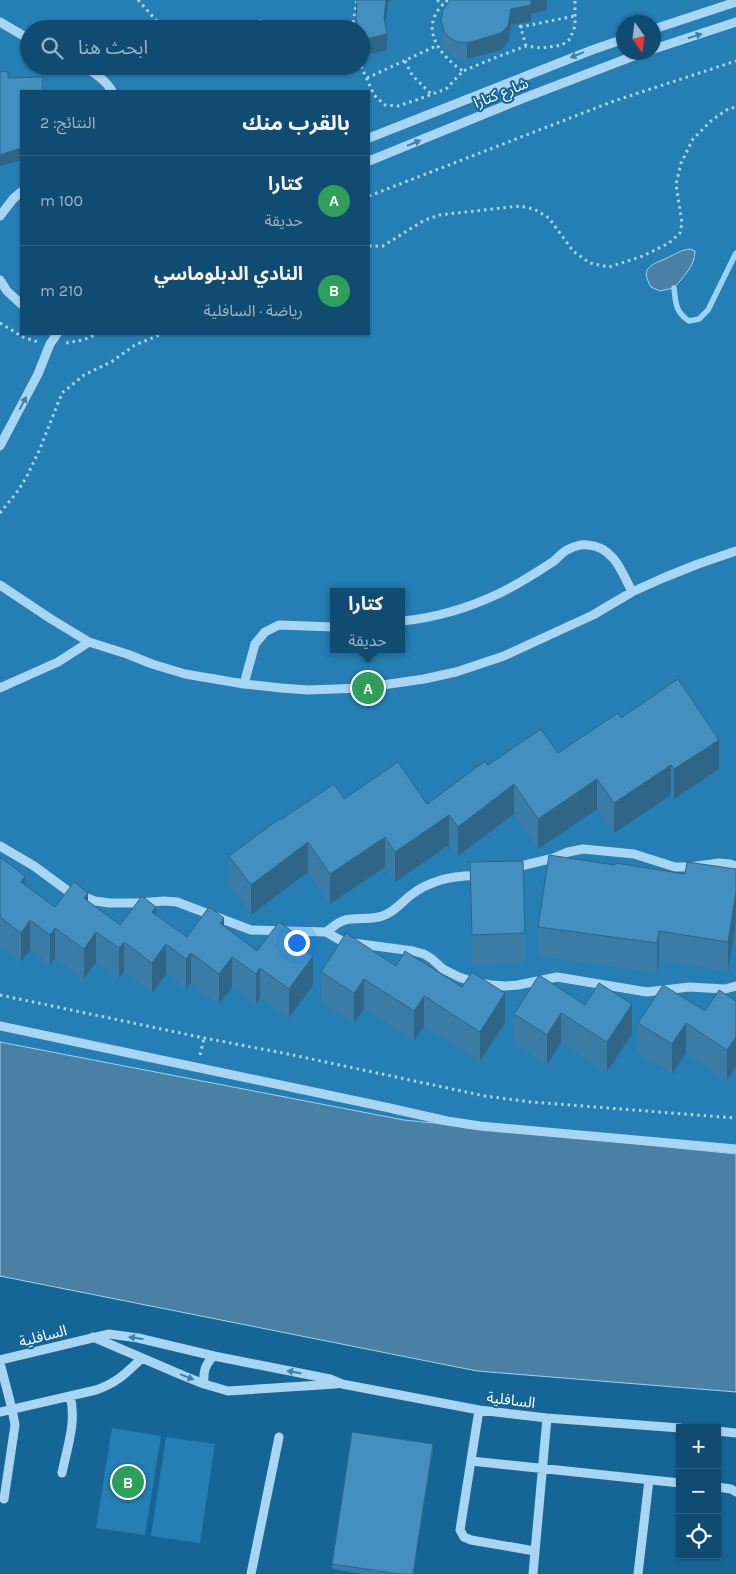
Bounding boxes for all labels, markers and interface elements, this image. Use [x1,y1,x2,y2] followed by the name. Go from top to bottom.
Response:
[616,15,661,60] north arrow
[20,20,370,75] search box
[687,31,702,39] one-way arrow
[38,34,66,62] icon: search
[78,37,148,59] text: ابحث هنا
[570,52,585,60] one-way arrow
[471,74,532,115] street label: شارع كتارا
[242,111,350,135] text: بالقرب منك
[40,113,96,132] text: النتائج: 2
[407,138,421,146] one-way arrow
[268,173,303,195] text: كتارا
[40,191,83,210] text: 100 m
[329,191,339,210] text: A
[265,211,303,230] text: حديقة
[154,263,303,285] text: النادي الدبلوماسي
[40,281,83,300] text: 210 m
[329,281,339,300] text: B
[204,301,303,320] text: رياضة · السافلية
[19,395,27,410] one-way arrow
[330,588,405,653] popup
[348,593,383,615] text: كتارا
[348,631,387,650] text: حديقة
[352,669,384,707] pin: A
[284,930,310,956] your location
[17,1321,69,1351] street label: السافلية
[127,1333,143,1341] one-way arrow
[287,1368,302,1376] one-way arrow
[179,1374,194,1382] one-way arrow
[486,1388,536,1412] street label: السافلية
[676,1424,721,1559] map controls
[676,1424,721,1469] button: +
[112,1463,144,1501] pin: B
[676,1469,721,1514] button: −
[676,1514,721,1559] button: locate

